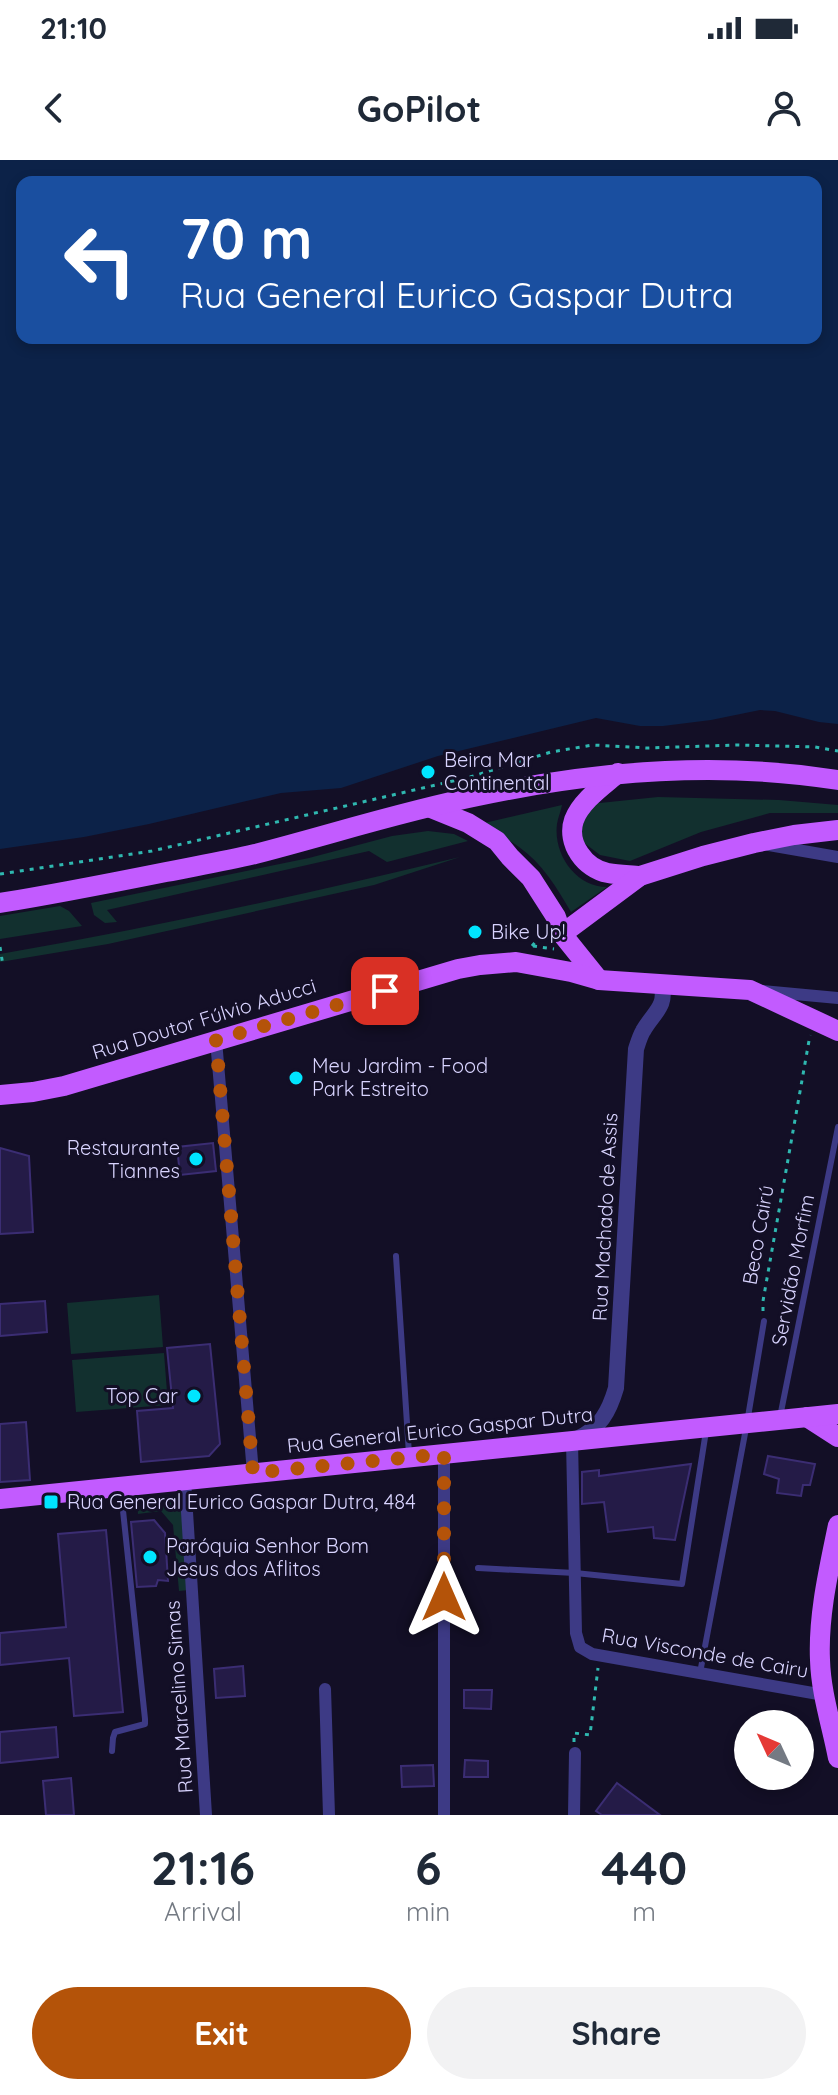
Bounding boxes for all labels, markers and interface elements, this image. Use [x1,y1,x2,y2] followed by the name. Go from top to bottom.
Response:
[40,9,107,47] text: 21:10
[32,86,76,130] icon: back
[357,86,481,131] text: GoPilot
[762,86,806,130] icon: person
[180,203,312,273] text: 70 m
[48,208,152,312] icon: left
[180,272,733,317] text: Rua General Eurico Gaspar Dutra
[444,747,550,795] place label: Beira Mar Continental
[419,763,437,781] marker: Beira Mar Continental
[491,919,565,944] place label: Bike Up!
[466,923,484,941] marker: Bike Up!
[351,957,419,1025] pin
[363,969,407,1013] icon: arrive
[89,973,319,1065] street label: Rua Doutor Fúlvio Aducci
[312,1053,488,1101] place label: Meu Jardim - Food Park Estreito
[287,1069,305,1087] marker: Meu Jardim - Food Park Estreito
[587,1112,622,1322] street label: Rua Machado de Assis
[67,1135,180,1183] place label: Restaurante Tiannes
[187,1150,205,1168] marker: Restaurante Tiannes
[736,1183,779,1287] street label: Beco Cairú
[766,1192,819,1348] street label: Servidão Morfim
[106,1383,178,1408] place label: Top Car
[185,1387,203,1405] marker: Top Car
[286,1401,594,1458] street label: Rua General Eurico Gaspar Dutra
[67,1489,416,1514] place label: Rua General Eurico Gaspar Dutra, 484
[42,1493,60,1511] marker: Rua General Eurico Gaspar Dutra, 484
[166,1533,369,1581] place label: Paróquia Senhor Bom Jesus dos Aflitos
[141,1548,159,1566] marker: Paróquia Senhor Bom Jesus dos Aflitos
[402,1555,486,1639] position arrow
[159,1600,198,1794] street label: Rua Marcelino Simas
[600,1622,810,1683] street label: Rua Visconde de Cairu
[734,1710,814,1790] north arrow
[734,1710,814,1790] map controls
[151,1837,255,1897] text: 21:16
[415,1837,441,1897] text: 6
[601,1837,687,1897] text: 440
[164,1895,242,1928] text: Arrival
[406,1895,450,1928] text: min
[632,1895,656,1928] text: m
[32,1987,411,2079] button: Exit
[427,1987,806,2079] button: Share

